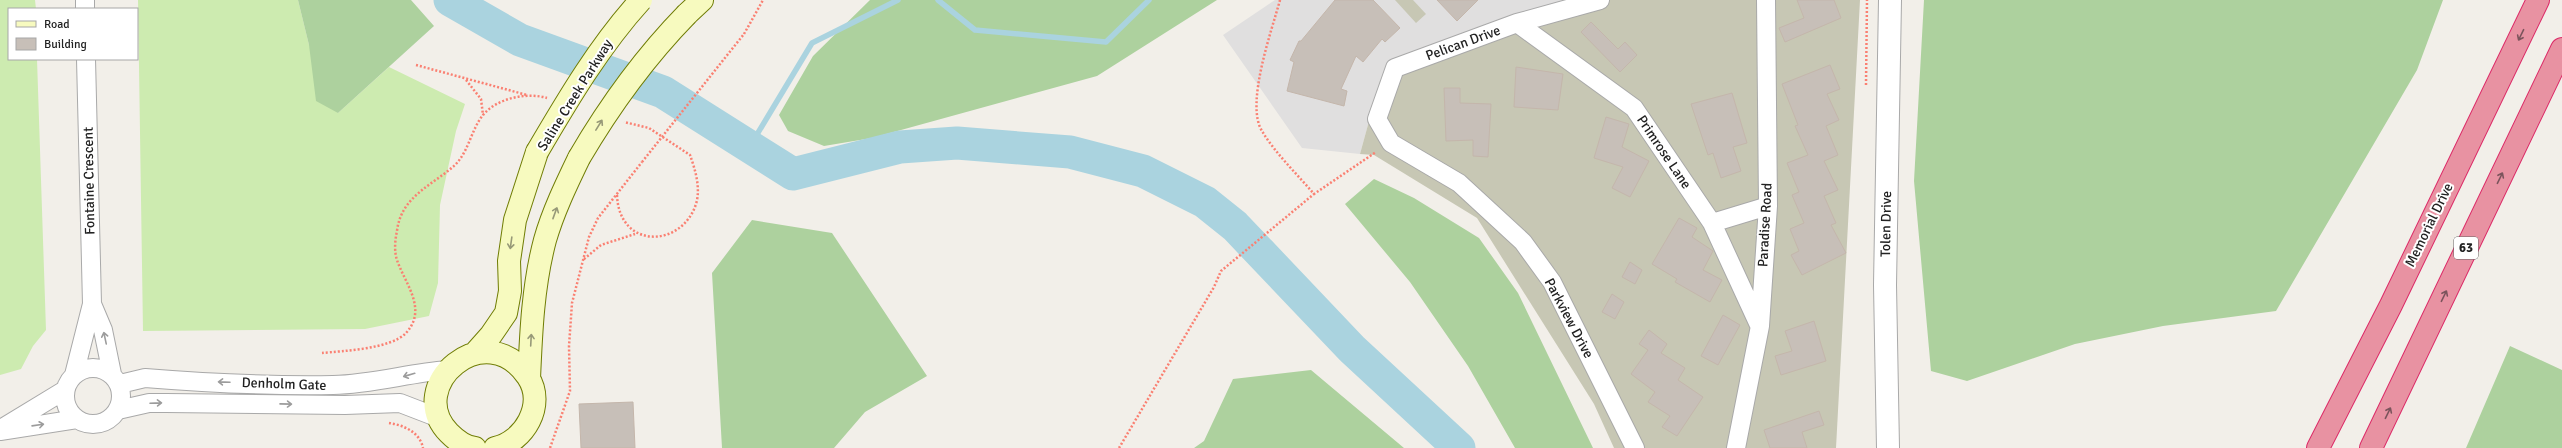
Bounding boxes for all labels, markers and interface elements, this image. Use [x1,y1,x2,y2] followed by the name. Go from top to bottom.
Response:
[8,8,138,60] legend
[44,17,70,32] text: Road
[1423,22,1503,64] street label: Pelican Drive
[2516,29,2524,41] one-way arrow
[534,36,616,154] street label: Saline Creek Parkway
[44,37,87,52] text: Building
[1633,112,1695,192] street label: Primrose Lane
[595,120,603,131] one-way arrow
[80,127,98,235] street label: Fontaine Crescent
[2497,173,2504,185] one-way arrow
[2401,180,2457,270] street label: Memorial Drive
[1754,183,1776,267] street label: Paradise Road
[1877,191,1895,257] street label: Tolen Drive
[551,207,559,219] one-way arrow
[507,236,515,249] one-way arrow
[2454,237,2478,259] road number: 63
[1541,275,1597,361] street label: Parkview Drive
[2441,290,2448,302] one-way arrow
[101,332,109,345] one-way arrow
[527,334,534,347] one-way arrow
[403,372,416,379] one-way arrow
[241,374,327,394] street label: Denholm Gate
[218,378,231,386] one-way arrow
[149,399,162,407] one-way arrow
[279,401,292,408] one-way arrow
[2385,407,2392,419] one-way arrow
[32,421,45,429] one-way arrow

